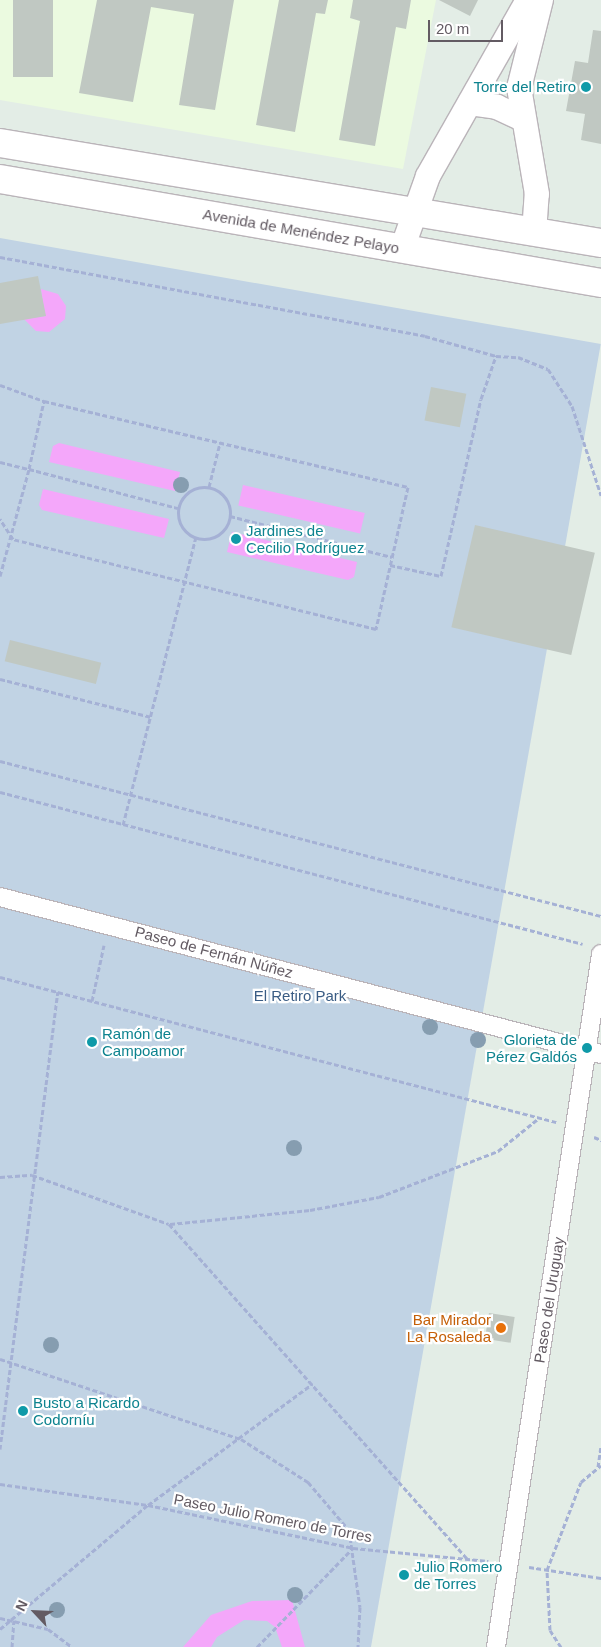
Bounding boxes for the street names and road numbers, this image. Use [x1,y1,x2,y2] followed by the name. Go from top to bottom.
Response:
[201,205,401,257] street label: Avenida de Menéndez Pelayo
[133,922,295,982] street label: Paseo de Fernán Núñez
[530,1236,568,1364] street label: Paseo del Uruguay
[172,1490,374,1546] street label: Paseo Julio Romero de Torres

